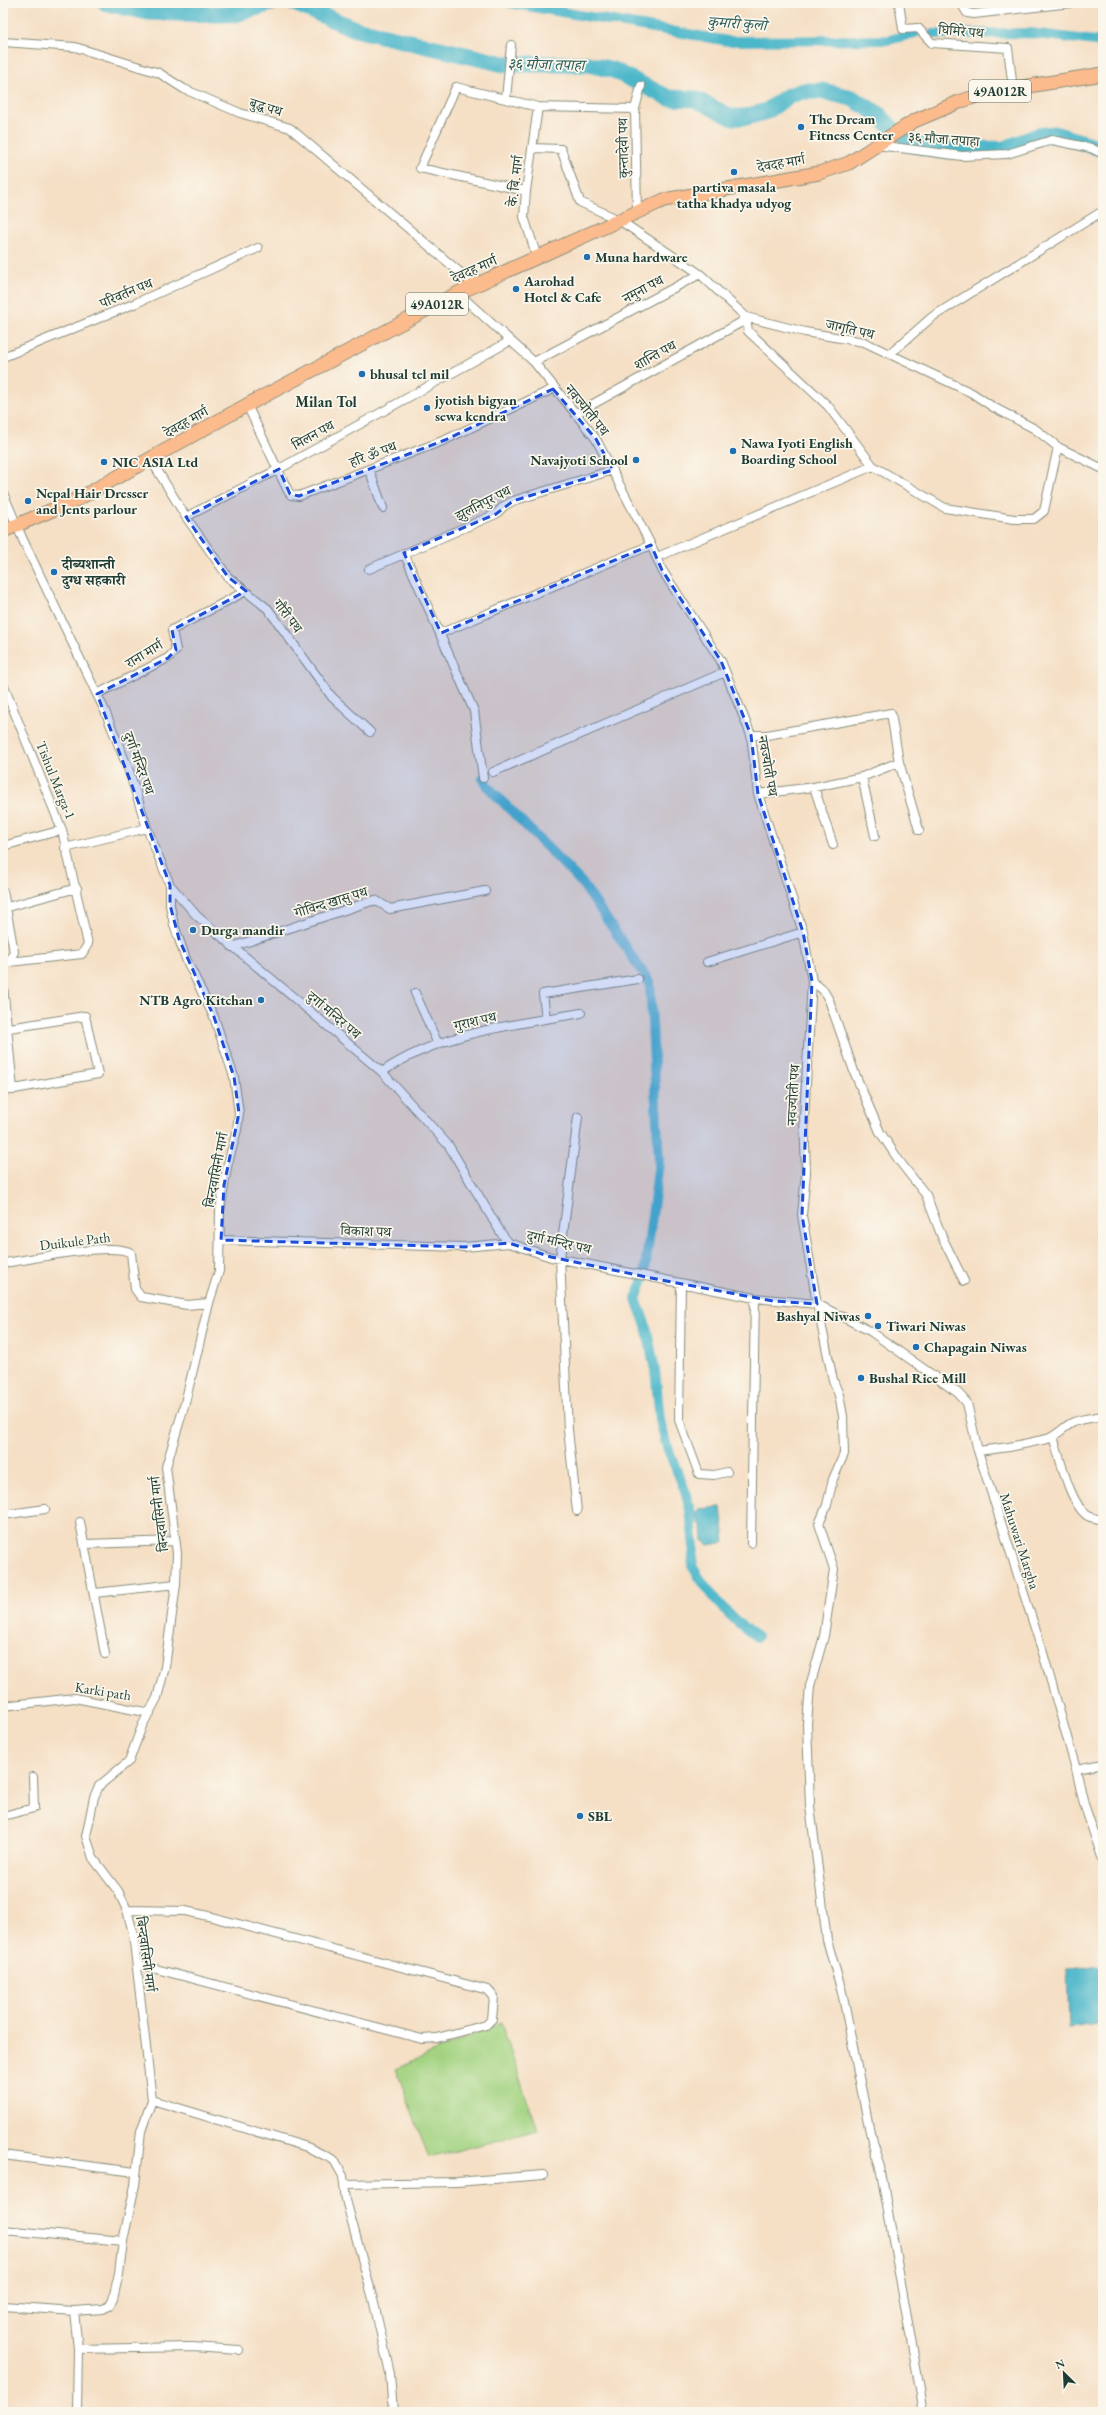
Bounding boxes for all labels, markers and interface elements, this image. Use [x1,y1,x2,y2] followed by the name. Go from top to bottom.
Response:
[707,11,770,36] water label: कुमारी कुलो
[936,20,985,42] street label: घिमिरे पथ
[508,54,588,74] water label: ३६ मौजा तपाहा
[969,80,1031,102] road number: 49A012R
[246,93,285,121] street label: बुद्ध पथ
[809,110,894,144] place label: The Dream Fitness Center
[613,117,633,179] street label: कुन्तादेवी पथ
[796,122,806,132] marker: The Dream Fitness Center
[908,128,981,151] street label: ३६ मौजा तपाहा
[755,150,807,176] street label: देवदह मार्ग
[503,154,527,208] street label: के. बि. मार्ग
[729,167,739,177] marker: partiva masala tatha khadya udyog
[677,178,792,212] place label: partiva masala tatha khadya udyog
[595,248,688,266] place label: Muna hardware
[447,251,500,287] street label: देवदह मार्ग
[582,252,592,262] marker: Muna hardware
[619,270,667,308] street label: नमुना पथ
[523,272,602,306] place label: Aarohad Hotel & Cafe
[96,273,156,313] street label: परिवर्तन पथ
[511,284,521,294] marker: Aarohad Hotel & Cafe
[406,293,468,315] road number: 49A012R
[823,314,877,344] street label: जागृति पथ
[631,336,680,374] street label: शान्ति पथ
[370,365,449,383] place label: bhusal tel mil
[357,369,367,379] marker: bhusal tel mil
[560,380,614,440] street label: नवज्योती पथ
[434,391,517,425] place label: jyotish bigyan sewa kendra
[295,392,358,411] district label: Milan Tol
[160,402,212,442] street label: देवदह मार्ग
[422,403,432,413] marker: jyotish bigyan sewa kendra
[288,416,338,454] street label: मिलन पथ
[741,434,853,468] place label: Nawa Iyoti English Boarding School
[346,437,400,472] street label: हरि ॐ पथ
[728,446,738,456] marker: Nawa Iyoti English Boarding School
[530,451,628,469] place label: Navajyoti School
[112,453,199,471] place label: NIC ASIA Ltd
[631,455,641,465] marker: Navajyoti School
[99,457,109,467] marker: NIC ASIA Ltd
[451,481,515,525] street label: झुलनिपुर पथ
[36,484,149,518] place label: Nepal Hair Dresser and Jents parlour
[23,496,33,506] marker: Nepal Hair Dresser and Jents parlour
[61,555,126,590] place label: दीब्यशान्ती दुग्ध सहकारी
[49,567,59,577] marker: दीब्यशान्ती दुग्ध सहकारी
[269,595,307,637] street label: गौरी पथ
[121,635,167,673] street label: राना मार्ग
[119,728,159,797] street label: दुर्गा मन्दिर पथ
[754,733,782,798] street label: नवज्योती पथ
[32,738,80,822] street label: Tishul Marga-1
[291,882,371,922] street label: गोविन्द खासु पथ
[201,921,285,939] place label: Durga mandir
[188,925,198,935] marker: Durga mandir
[302,986,365,1043] street label: दुर्गा मन्दिर पथ
[139,991,253,1009] place label: NTB Agro Kitchan
[256,995,266,1005] marker: NTB Agro Kitchan
[451,1007,499,1035] street label: गुराश पथ
[782,1063,804,1127] street label: नवज्योती पथ
[200,1130,232,1210] street label: बिन्दवासिनी मार्ग
[339,1221,393,1241] street label: विकाश पथ
[524,1226,594,1258] street label: दुर्गा मन्दिर पथ
[39,1228,111,1254] street label: Duikule Path
[776,1307,860,1325] place label: Bashyal Niwas
[863,1311,873,1321] marker: Bashyal Niwas
[886,1317,966,1335] place label: Tiwari Niwas
[873,1321,883,1331] marker: Tiwari Niwas
[924,1338,1027,1356] place label: Chapagain Niwas
[911,1342,921,1352] marker: Chapagain Niwas
[869,1369,966,1387] place label: Bushal Rice Mill
[856,1373,866,1383] marker: Bushal Rice Mill
[145,1474,173,1554] street label: बिन्दवासिनी मार्ग
[996,1491,1044,1592] street label: Mahuwari Margha
[74,1678,132,1704] street label: Karki path
[588,1807,613,1825] place label: SBL
[575,1811,585,1821] marker: SBL
[132,1914,160,1994] street label: बिन्दवासिनी मार्ग
[1044,2353,1084,2393] north arrow
[1053,2356,1067,2372] text: N

